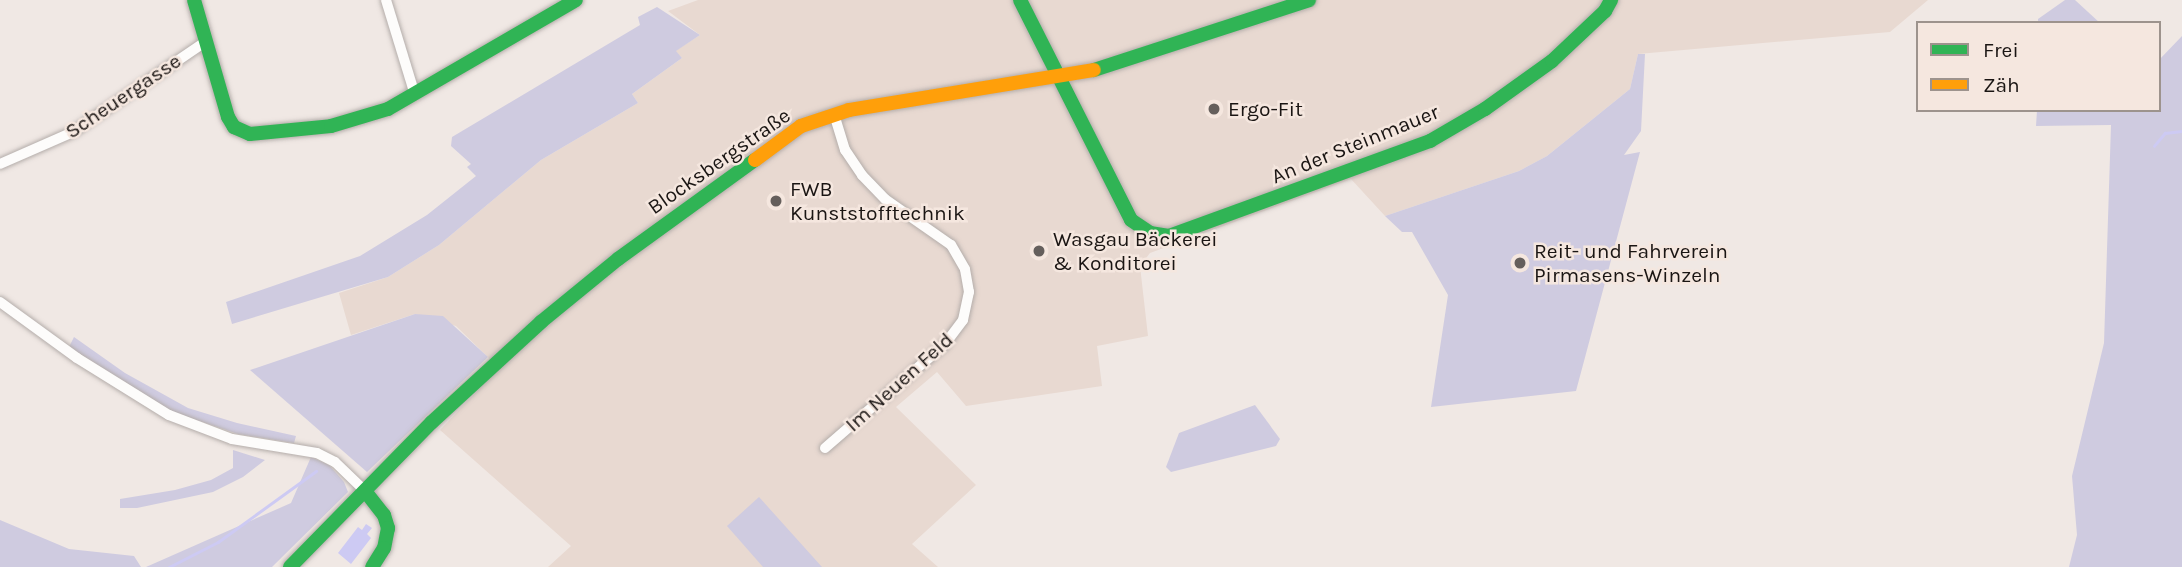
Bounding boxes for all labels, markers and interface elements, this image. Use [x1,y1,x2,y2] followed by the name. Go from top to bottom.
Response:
[1916,21,2161,112] legend
[1983,38,2019,62] text: Frei
[60,48,186,144] street label: Scheuergasse
[1983,73,2020,97] text: Zäh
[1228,96,1303,122] place label: Ergo-Fit
[1268,99,1442,189] street label: An der Steinmauer
[1206,101,1222,117] marker: Ergo-Fit
[643,102,795,220] street label: Blocksbergstraße
[790,176,965,226] place label: FWB Kunststofftechnik
[768,193,784,209] marker: FWB Kunststofftechnik
[1053,226,1218,276] place label: Wasgau Bäckerei & Konditorei
[1534,238,1728,288] place label: Reit- und Fahrverein Pirmasens-Winzeln
[1031,243,1047,259] marker: Wasgau Bäckerei & Konditorei
[1512,255,1528,271] marker: Reit- und Fahrverein Pirmasens-Winzeln
[840,327,958,437] street label: Im Neuen Feld

